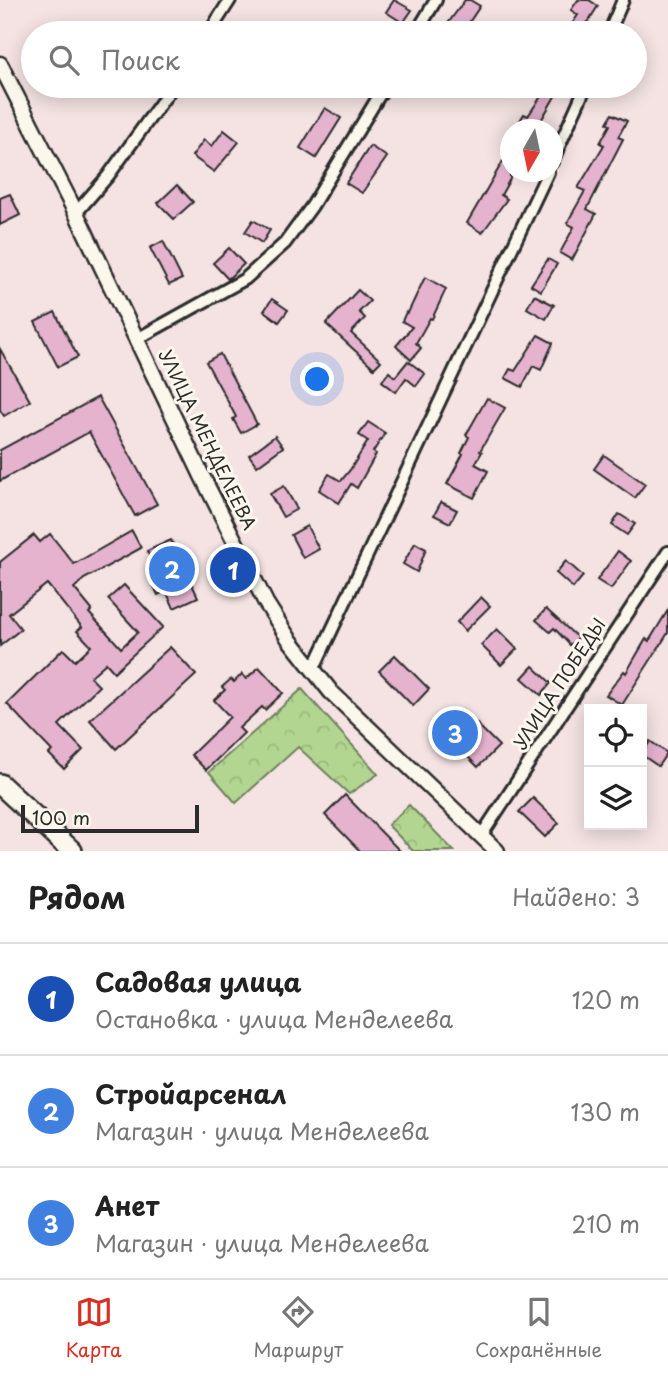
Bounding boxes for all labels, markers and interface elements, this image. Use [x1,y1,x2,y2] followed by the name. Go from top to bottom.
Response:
[21,21,647,98] search box
[101,40,180,79] text: Поиск
[45,41,83,79] icon: search
[500,119,563,182] north arrow
[153,345,264,534] street label: УЛИЦА МЕНДЕЛЕЕВА
[300,362,334,396] your location
[149,543,195,595] pin: 2
[210,544,256,596] pin: 1
[506,612,611,754] street label: УЛИЦА ПОБЕДЫ
[584,704,647,830] map controls
[584,704,647,767] button: locate
[432,707,478,759] pin: 3
[584,767,647,830] button: layers
[21,802,200,834] scale bar
[32,803,90,831] text: 100 m
[28,874,126,919] text: Рядом
[512,879,640,914] text: Найдено: 3
[95,962,302,1001] text: Садовая улица
[46,982,57,1017] text: 1
[572,982,640,1017] text: 120 m
[95,1001,453,1036] text: Остановка · улица Менделеева
[95,1074,287,1113] text: Стройарсенал
[43,1094,59,1129] text: 2
[570,1094,640,1129] text: 130 m
[95,1113,429,1148] text: Магазин · улица Менделеева
[95,1186,159,1225] text: Анет
[43,1206,59,1241] text: 3
[572,1206,640,1241] text: 210 m
[95,1225,429,1260] text: Магазин · улица Менделеева
[66,1293,122,1363] tab: Карта
[253,1293,343,1363] tab: Маршрут
[475,1293,602,1363] tab: Сохранённые

